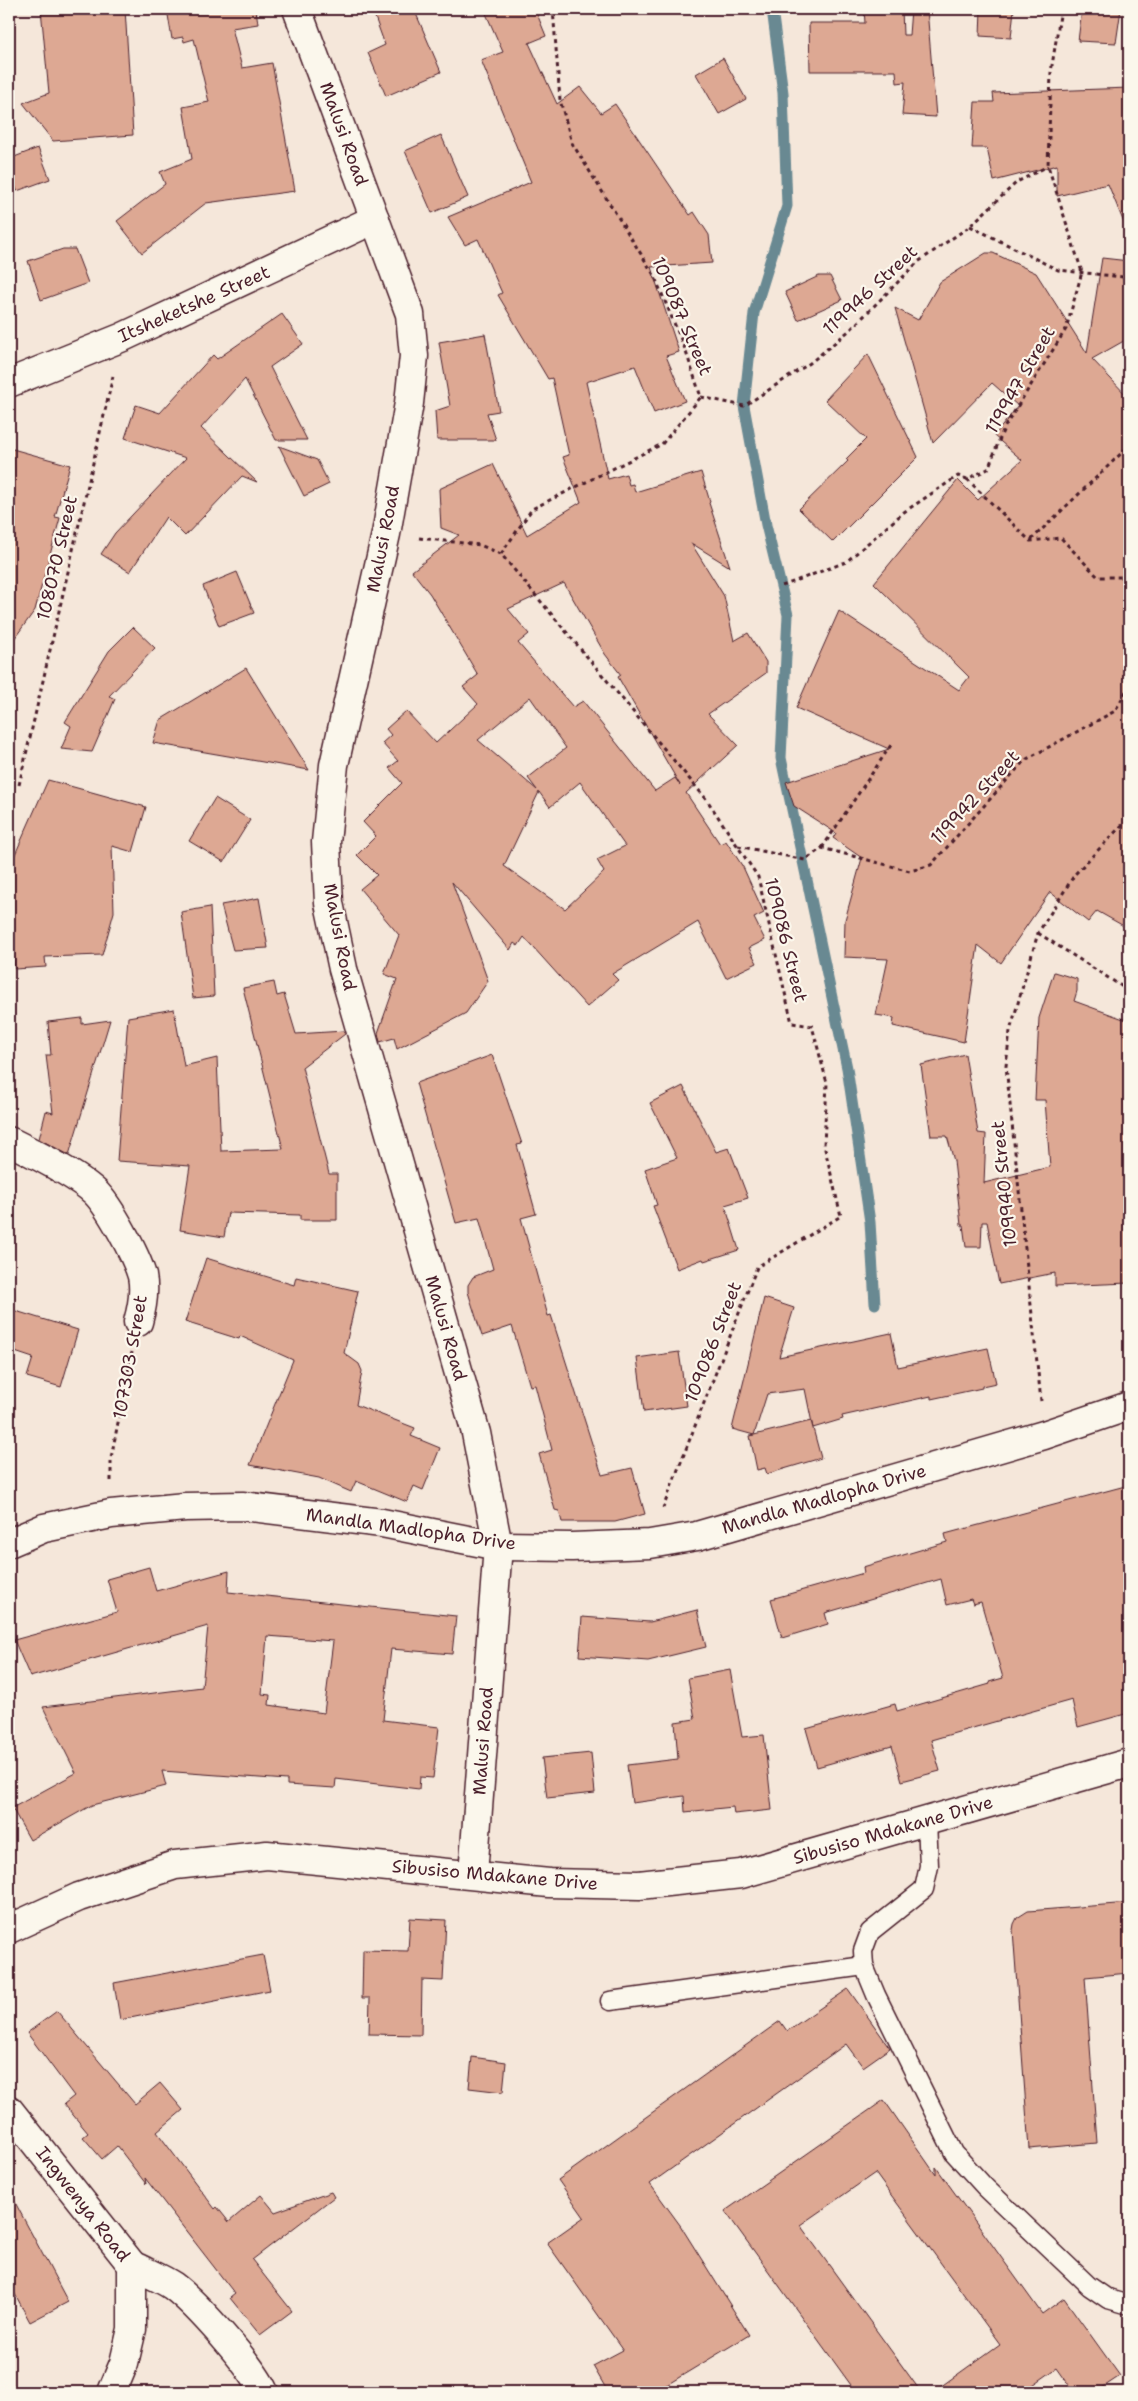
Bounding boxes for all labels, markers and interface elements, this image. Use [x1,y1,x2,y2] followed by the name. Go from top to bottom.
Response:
[314,79,374,189] street label: Malusi Road
[817,240,923,340] street label: 119946 Street
[646,253,718,379] street label: 109087 Street
[114,260,274,348] street label: Itsheketshe Street
[979,322,1061,438] street label: 119947 Street
[361,483,405,595] street label: Malusi Road
[31,493,83,623] street label: 108070 Street
[925,745,1025,849] street label: 119942 Street
[759,875,813,1005] street label: 109086 Street
[318,881,362,993] street label: Malusi Road
[985,1119,1023,1248] street label: 109940 Street
[420,1273,472,1383] street label: Malusi Road
[679,1278,747,1406] street label: 109086 Street
[107,1293,153,1421] street label: 107303 Street
[719,1458,929,1540] street label: Mandla Madlopha Drive
[305,1502,517,1556] street label: Mandla Madlopha Drive
[467,1686,499,1796] street label: Malusi Road
[790,1790,996,1870] street label: Sibusiso Mdakane Drive
[391,1854,599,1896] street label: Sibusiso Mdakane Drive
[30,2141,136,2267] street label: Ingwenya Road

